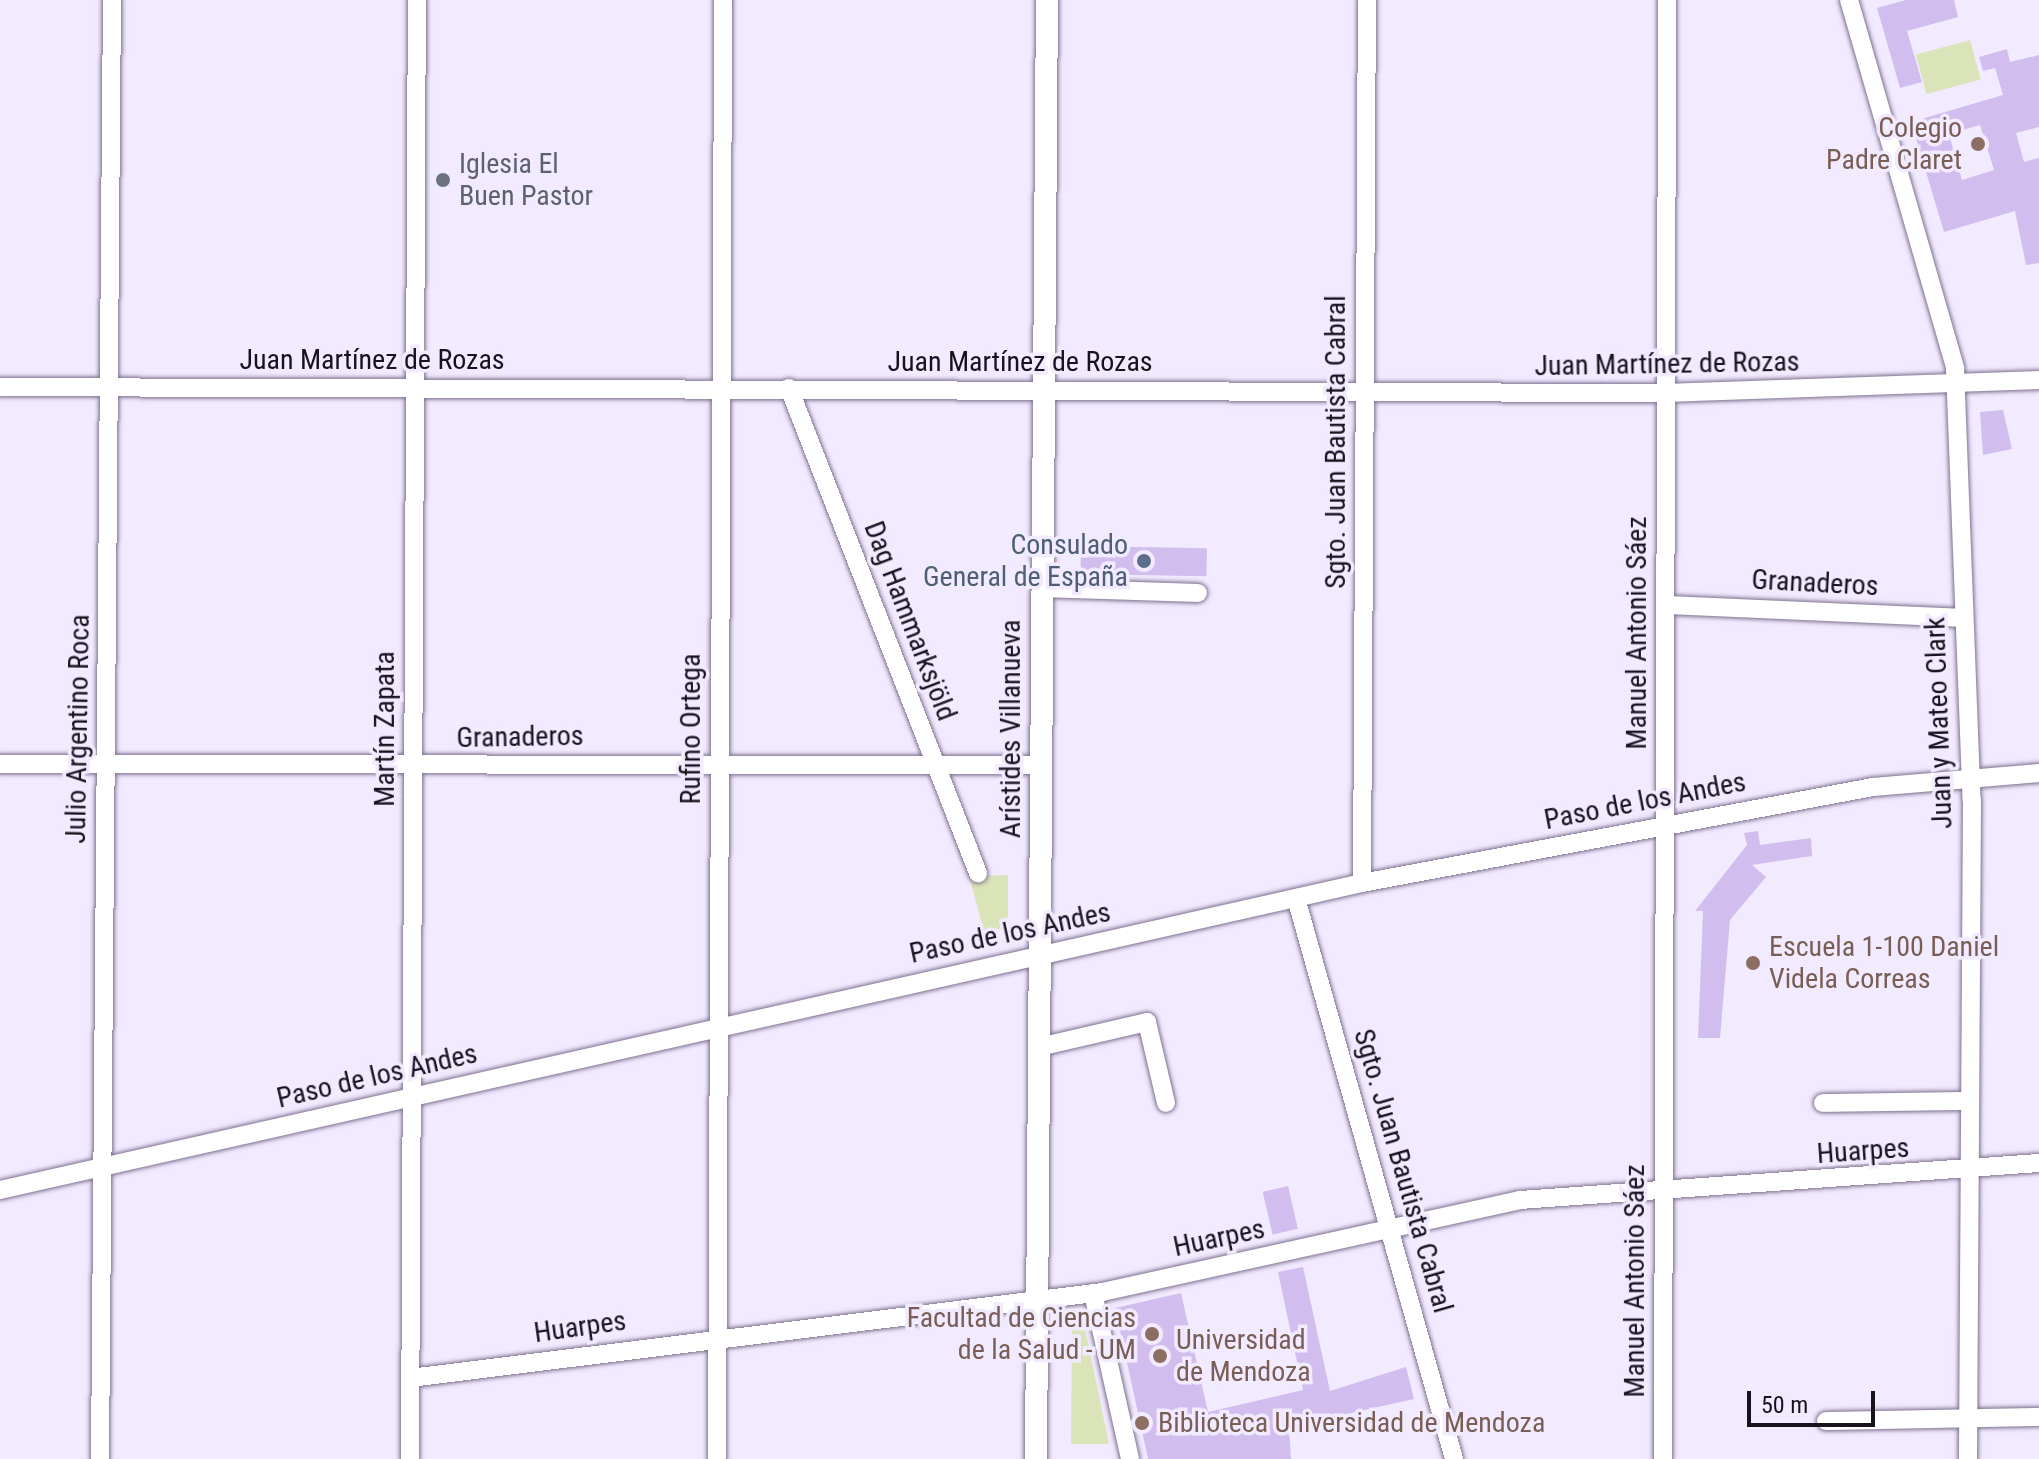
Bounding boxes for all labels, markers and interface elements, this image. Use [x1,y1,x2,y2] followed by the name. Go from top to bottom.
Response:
[1826,111,1962,177] place label: Colegio Padre Claret
[1969,135,1987,153] marker: Colegio Padre Claret
[459,147,593,213] place label: Iglesia El Buen Pastor
[434,171,452,189] marker: Iglesia El Buen Pastor
[1319,295,1353,589] street label: Sgto. Juan Bautista Cabral
[239,343,505,377] street label: Juan Martínez de Rozas
[887,345,1153,379] street label: Juan Martínez de Rozas
[1534,345,1800,383] street label: Juan Martínez de Rozas
[1620,516,1654,750] street label: Manuel Antonio Sáez
[857,517,963,725] street label: Dag Hammarksjöld
[923,528,1128,594] place label: Consulado General de España
[1135,552,1153,570] marker: Consulado General de España
[1751,563,1879,603] street label: Granaderos
[59,614,97,844] street label: Julio Argentino Roca
[1919,617,1959,829] street label: Juan y Mateo Clark
[994,620,1028,838] street label: Arístides Villanueva
[368,651,402,807] street label: Martín Zapata
[674,654,708,804] street label: Rufino Ortega
[456,719,584,755] street label: Granaderos
[1541,765,1749,837] street label: Paso de los Andes
[906,895,1114,971] street label: Paso de los Andes
[1769,930,1999,996] place label: Escuela 1-100 Daniel Videla Correas
[1744,954,1762,972] marker: Escuela 1-100 Daniel Videla Correas
[1346,1025,1460,1317] street label: Sgto. Juan Bautista Cabral
[274,1037,480,1115] street label: Paso de los Andes
[1816,1131,1910,1171] street label: Huarpes
[1618,1164,1652,1398] street label: Manuel Antonio Sáez
[1170,1212,1268,1264] street label: Huarpes
[907,1301,1136,1367] place label: Facultad de Ciencias de la Salud - UM
[532,1304,628,1350] street label: Huarpes
[1176,1323,1311,1389] place label: Universidad de Mendoza
[1143,1325,1161,1343] marker: Facultad de Ciencias de la Salud - UM
[1151,1347,1169,1365] marker: Universidad de Mendoza
[1751,1375,1879,1425] scale bar
[1761,1391,1808,1419] text: 50 m
[1158,1406,1545,1440] place label: Biblioteca Universidad de Mendoza
[1133,1414,1151,1432] marker: Biblioteca Universidad de Mendoza

